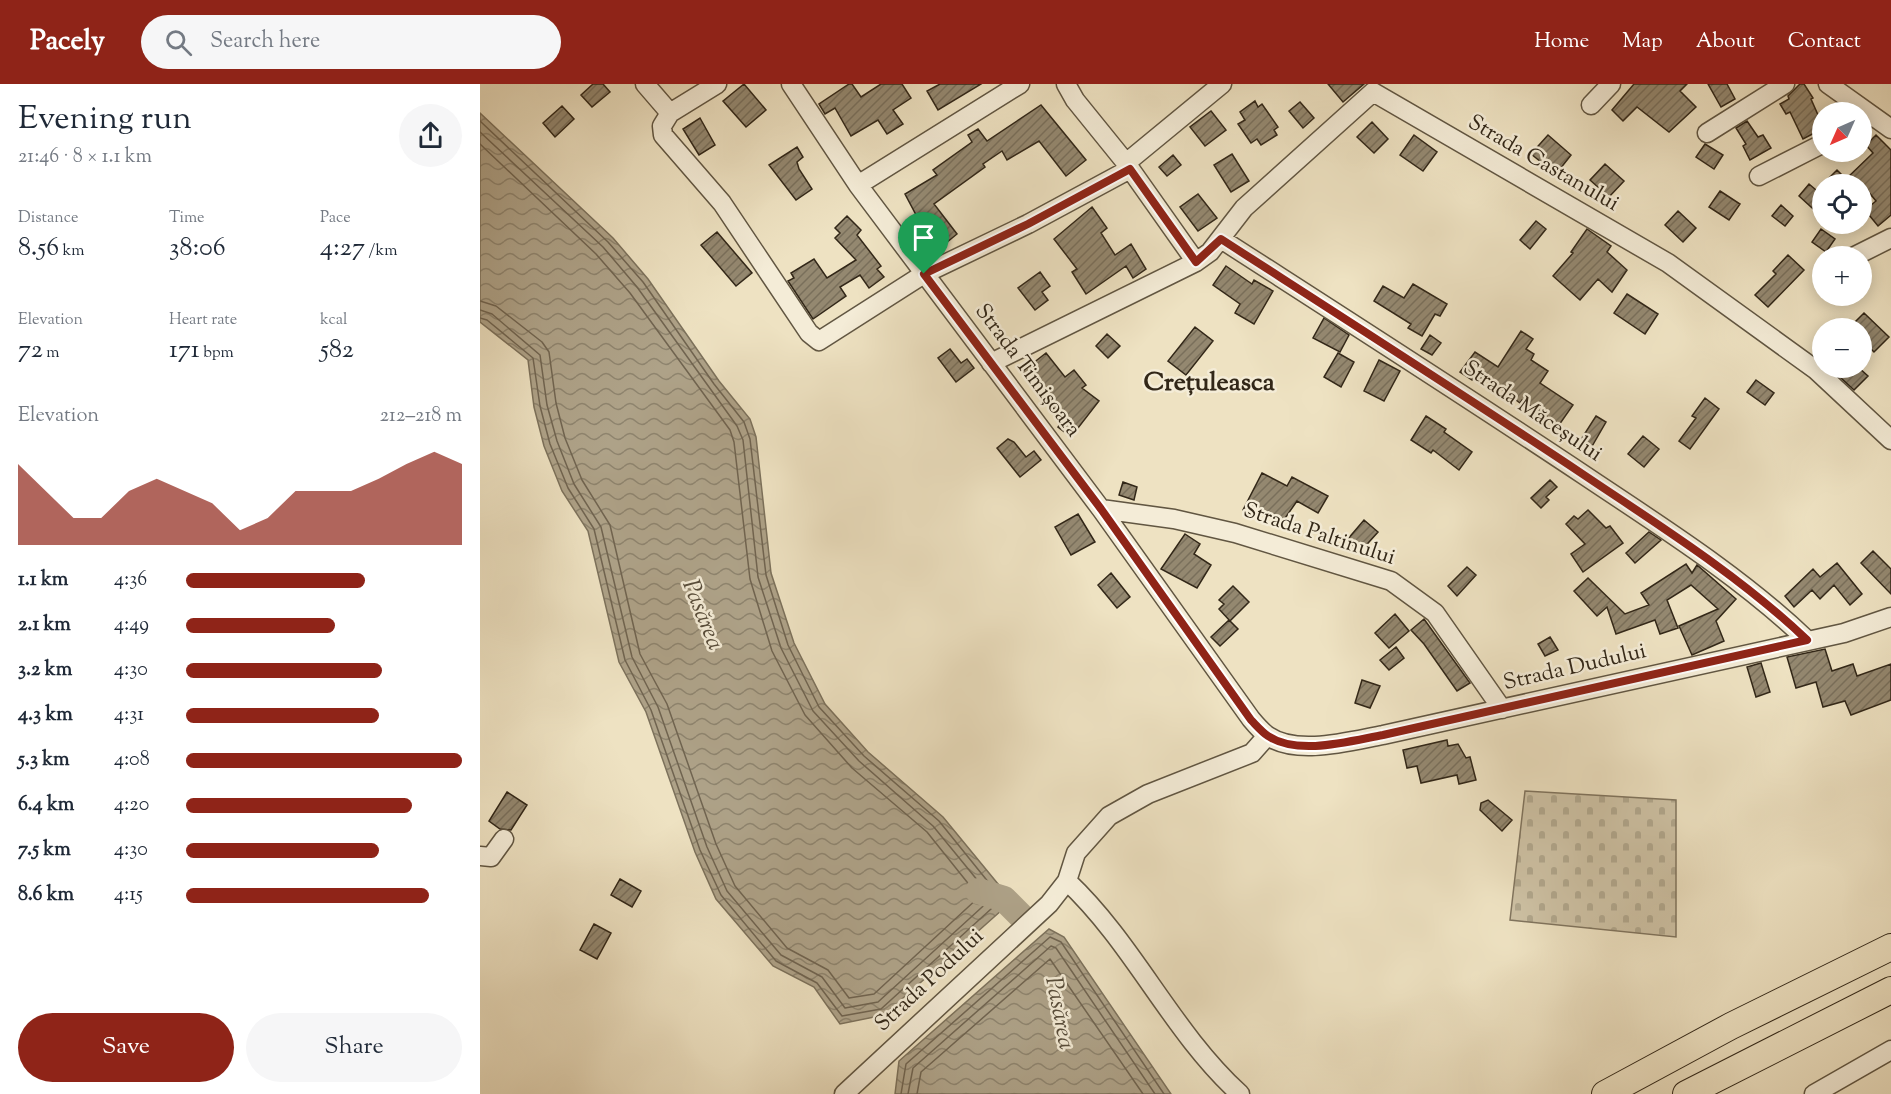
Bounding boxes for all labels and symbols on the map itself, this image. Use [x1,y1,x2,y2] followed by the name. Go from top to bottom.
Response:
[1812,102,1872,162] north arrow
[1461,108,1625,220] street label: Strada Castanului
[898,212,949,274] pin
[966,297,1088,445] street label: Strada Timișoara
[1456,353,1608,471] street label: Strada Măceșului
[1143,365,1275,402] district label: Crețuleasca
[1239,495,1399,575] street label: Strada Paltinului
[673,575,731,655] water label: Pasărea
[1500,636,1650,700] street label: Strada Dudului
[868,922,992,1040] street label: Strada Podului
[1035,974,1083,1052] water label: Pasărea

